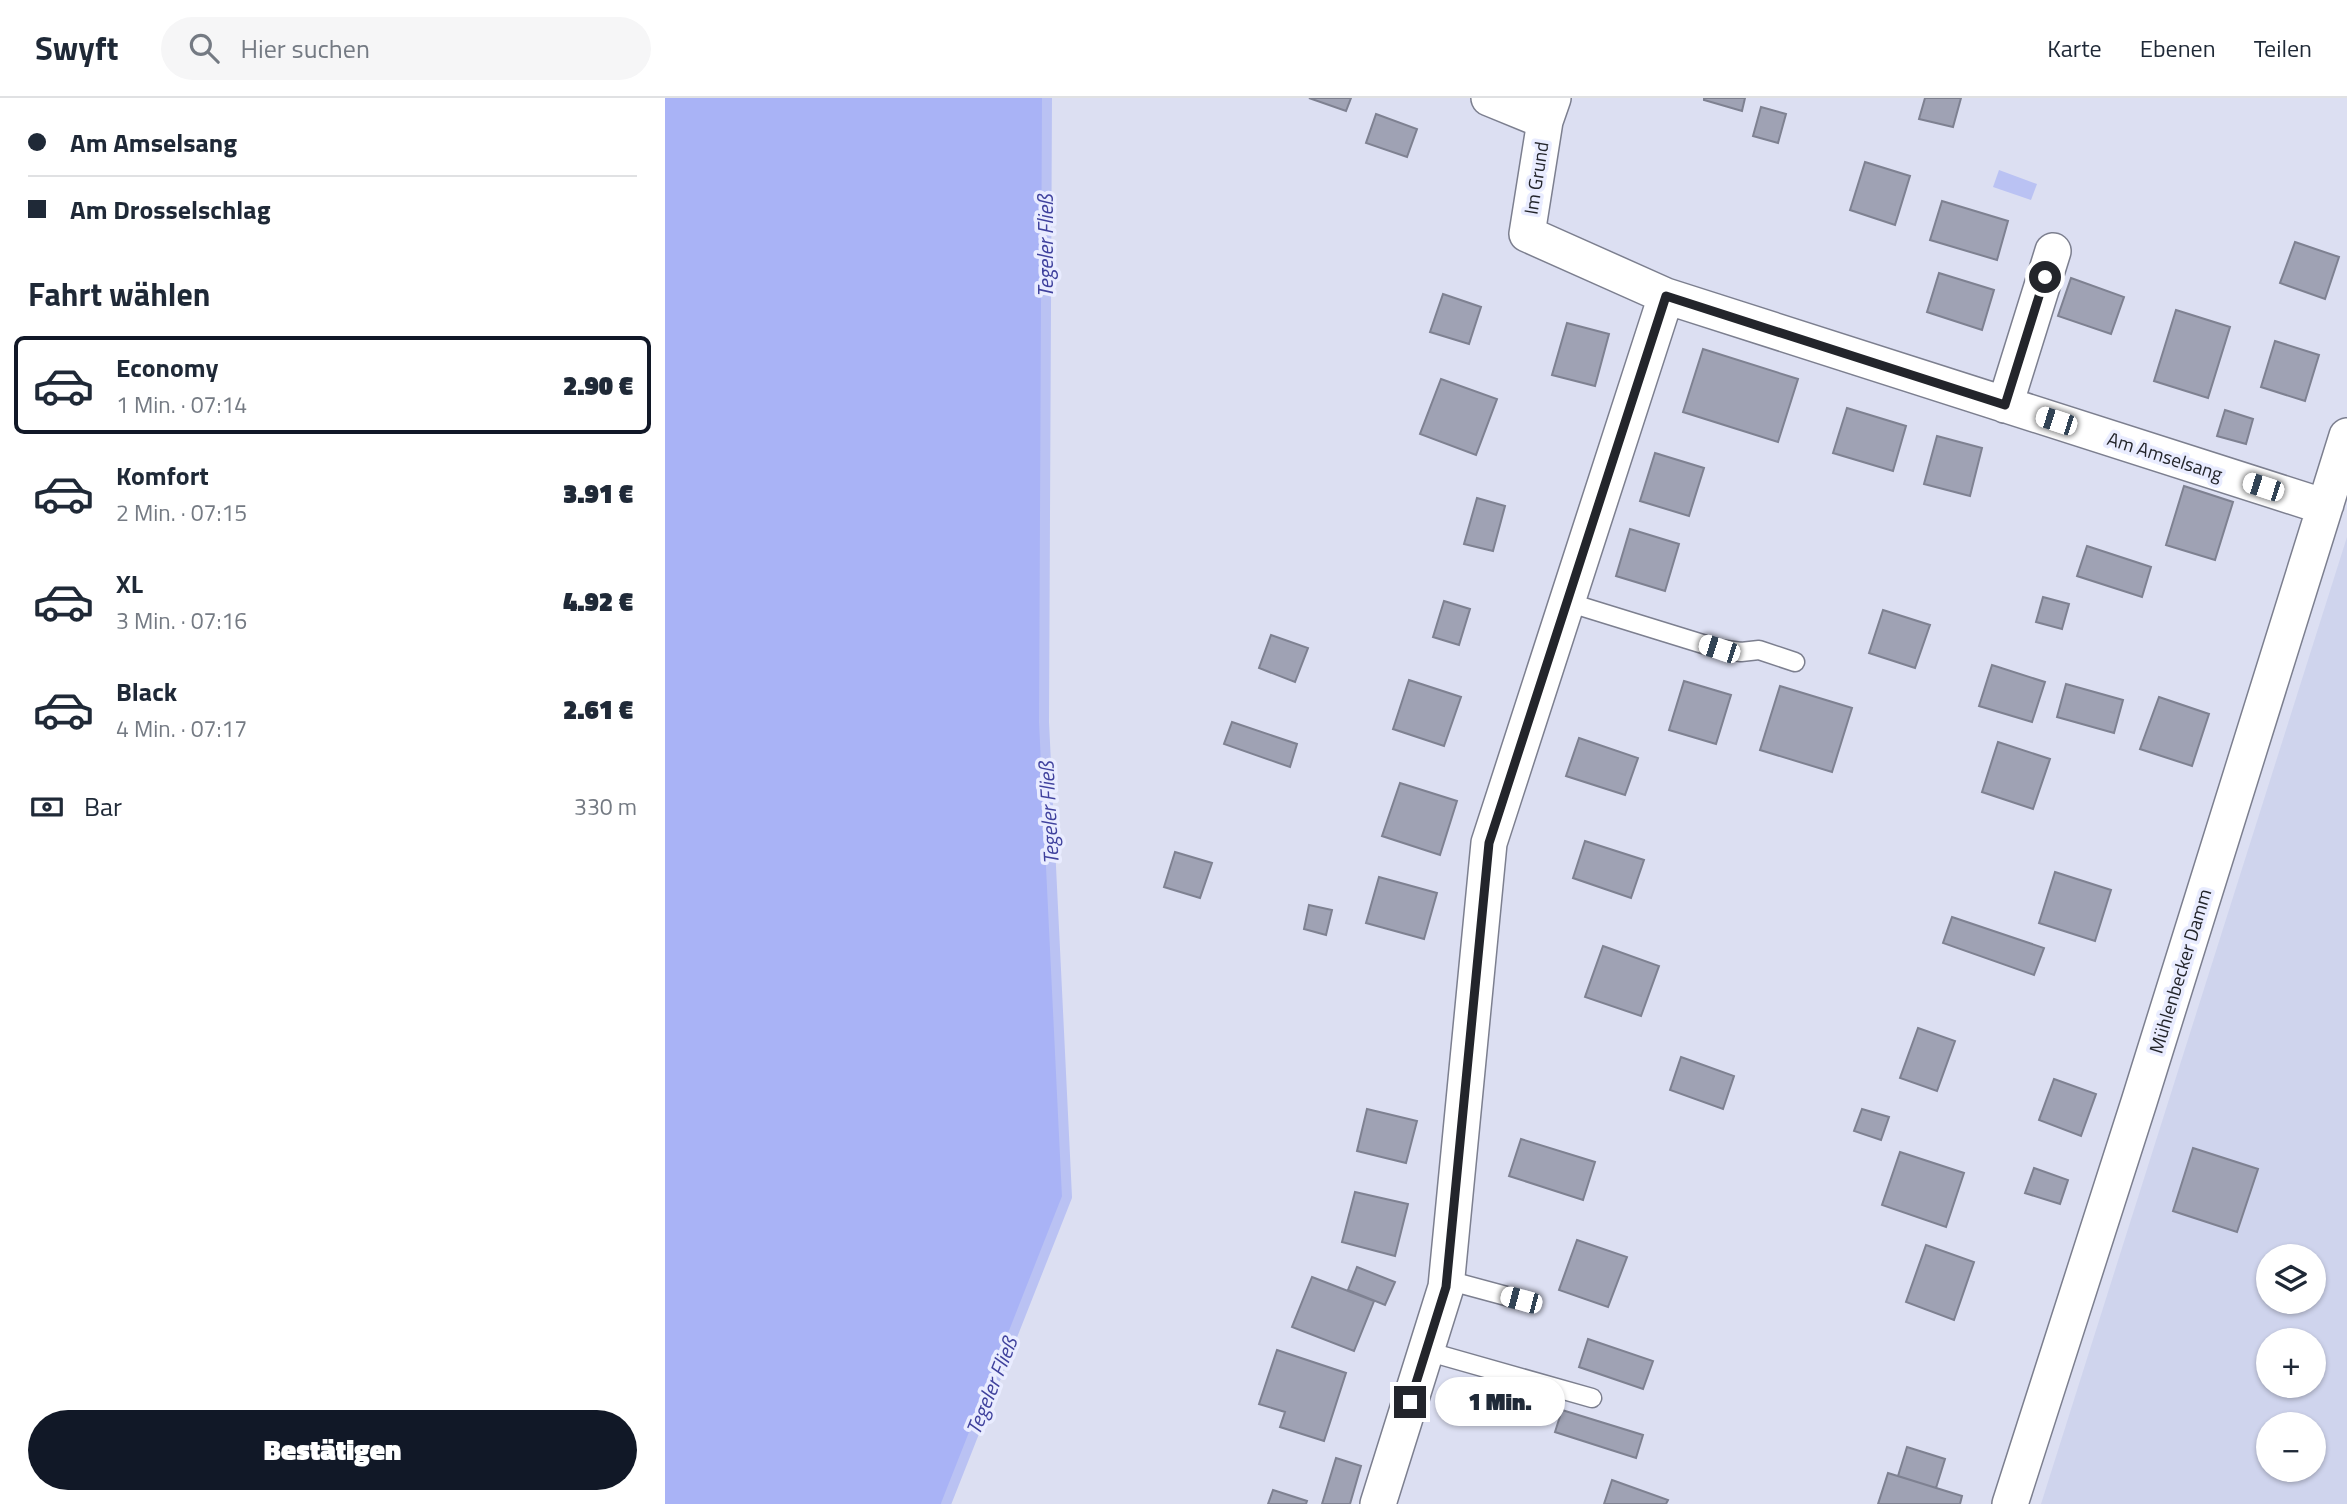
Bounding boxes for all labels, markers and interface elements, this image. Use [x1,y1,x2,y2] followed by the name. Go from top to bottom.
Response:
[161,17,651,80] search box
[35,23,119,73] text: Swyft
[185,29,223,67] icon: search
[241,29,370,68] text: Hier suchen
[2047,30,2102,66] text: Karte
[2140,30,2216,66] text: Ebenen
[2254,30,2312,66] text: Teilen
[70,123,237,162] text: Am Amselsang
[1515,139,1556,216] street label: Im Grund
[70,190,271,229] text: Am Drosselschlag
[1029,193,1061,297] water label: Tegeler Fließ
[2029,261,2061,293] route start
[28,270,211,318] text: Fahrt wählen
[116,348,218,387] text: Economy
[32,354,95,417] icon: car
[563,366,633,405] text: 2.90 €
[116,387,247,422] text: 1 Min. · 07:14
[2033,405,2080,437] car
[2104,423,2227,488] street label: Am Amselsang
[116,456,209,495] text: Komfort
[32,462,95,525] icon: car
[2240,471,2287,503] car
[563,474,633,513] text: 3.91 €
[116,495,247,530] text: 2 Min. · 07:15
[116,564,143,603] text: XL
[32,570,95,633] icon: car
[563,582,633,621] text: 4.92 €
[116,603,247,638] text: 3 Min. · 07:16
[1696,633,1743,665] car
[116,672,177,711] text: Black
[32,678,95,741] icon: car
[563,690,633,729] text: 2.61 €
[116,711,247,746] text: 4 Min. · 07:17
[1029,759,1067,865] water label: Tegeler Fließ
[84,787,122,826] text: Bar
[28,788,66,826] icon: cash
[574,789,637,824] text: 330 m
[2141,885,2218,1057] street label: Mühlenbecker Damm
[2256,1244,2326,1482] map controls
[2256,1244,2326,1314] button: layers
[1498,1284,1545,1316] car
[2256,1328,2326,1398] button: +
[957,1330,1026,1439] water label: Tegeler Fließ
[1435,1378,1564,1426] callout: 1 Min.
[1468,1384,1532,1419] text: 1 Min.
[1394,1386,1426,1418] route end
[28,1410,637,1490] button: Bestätigen
[2256,1412,2326,1482] button: −

